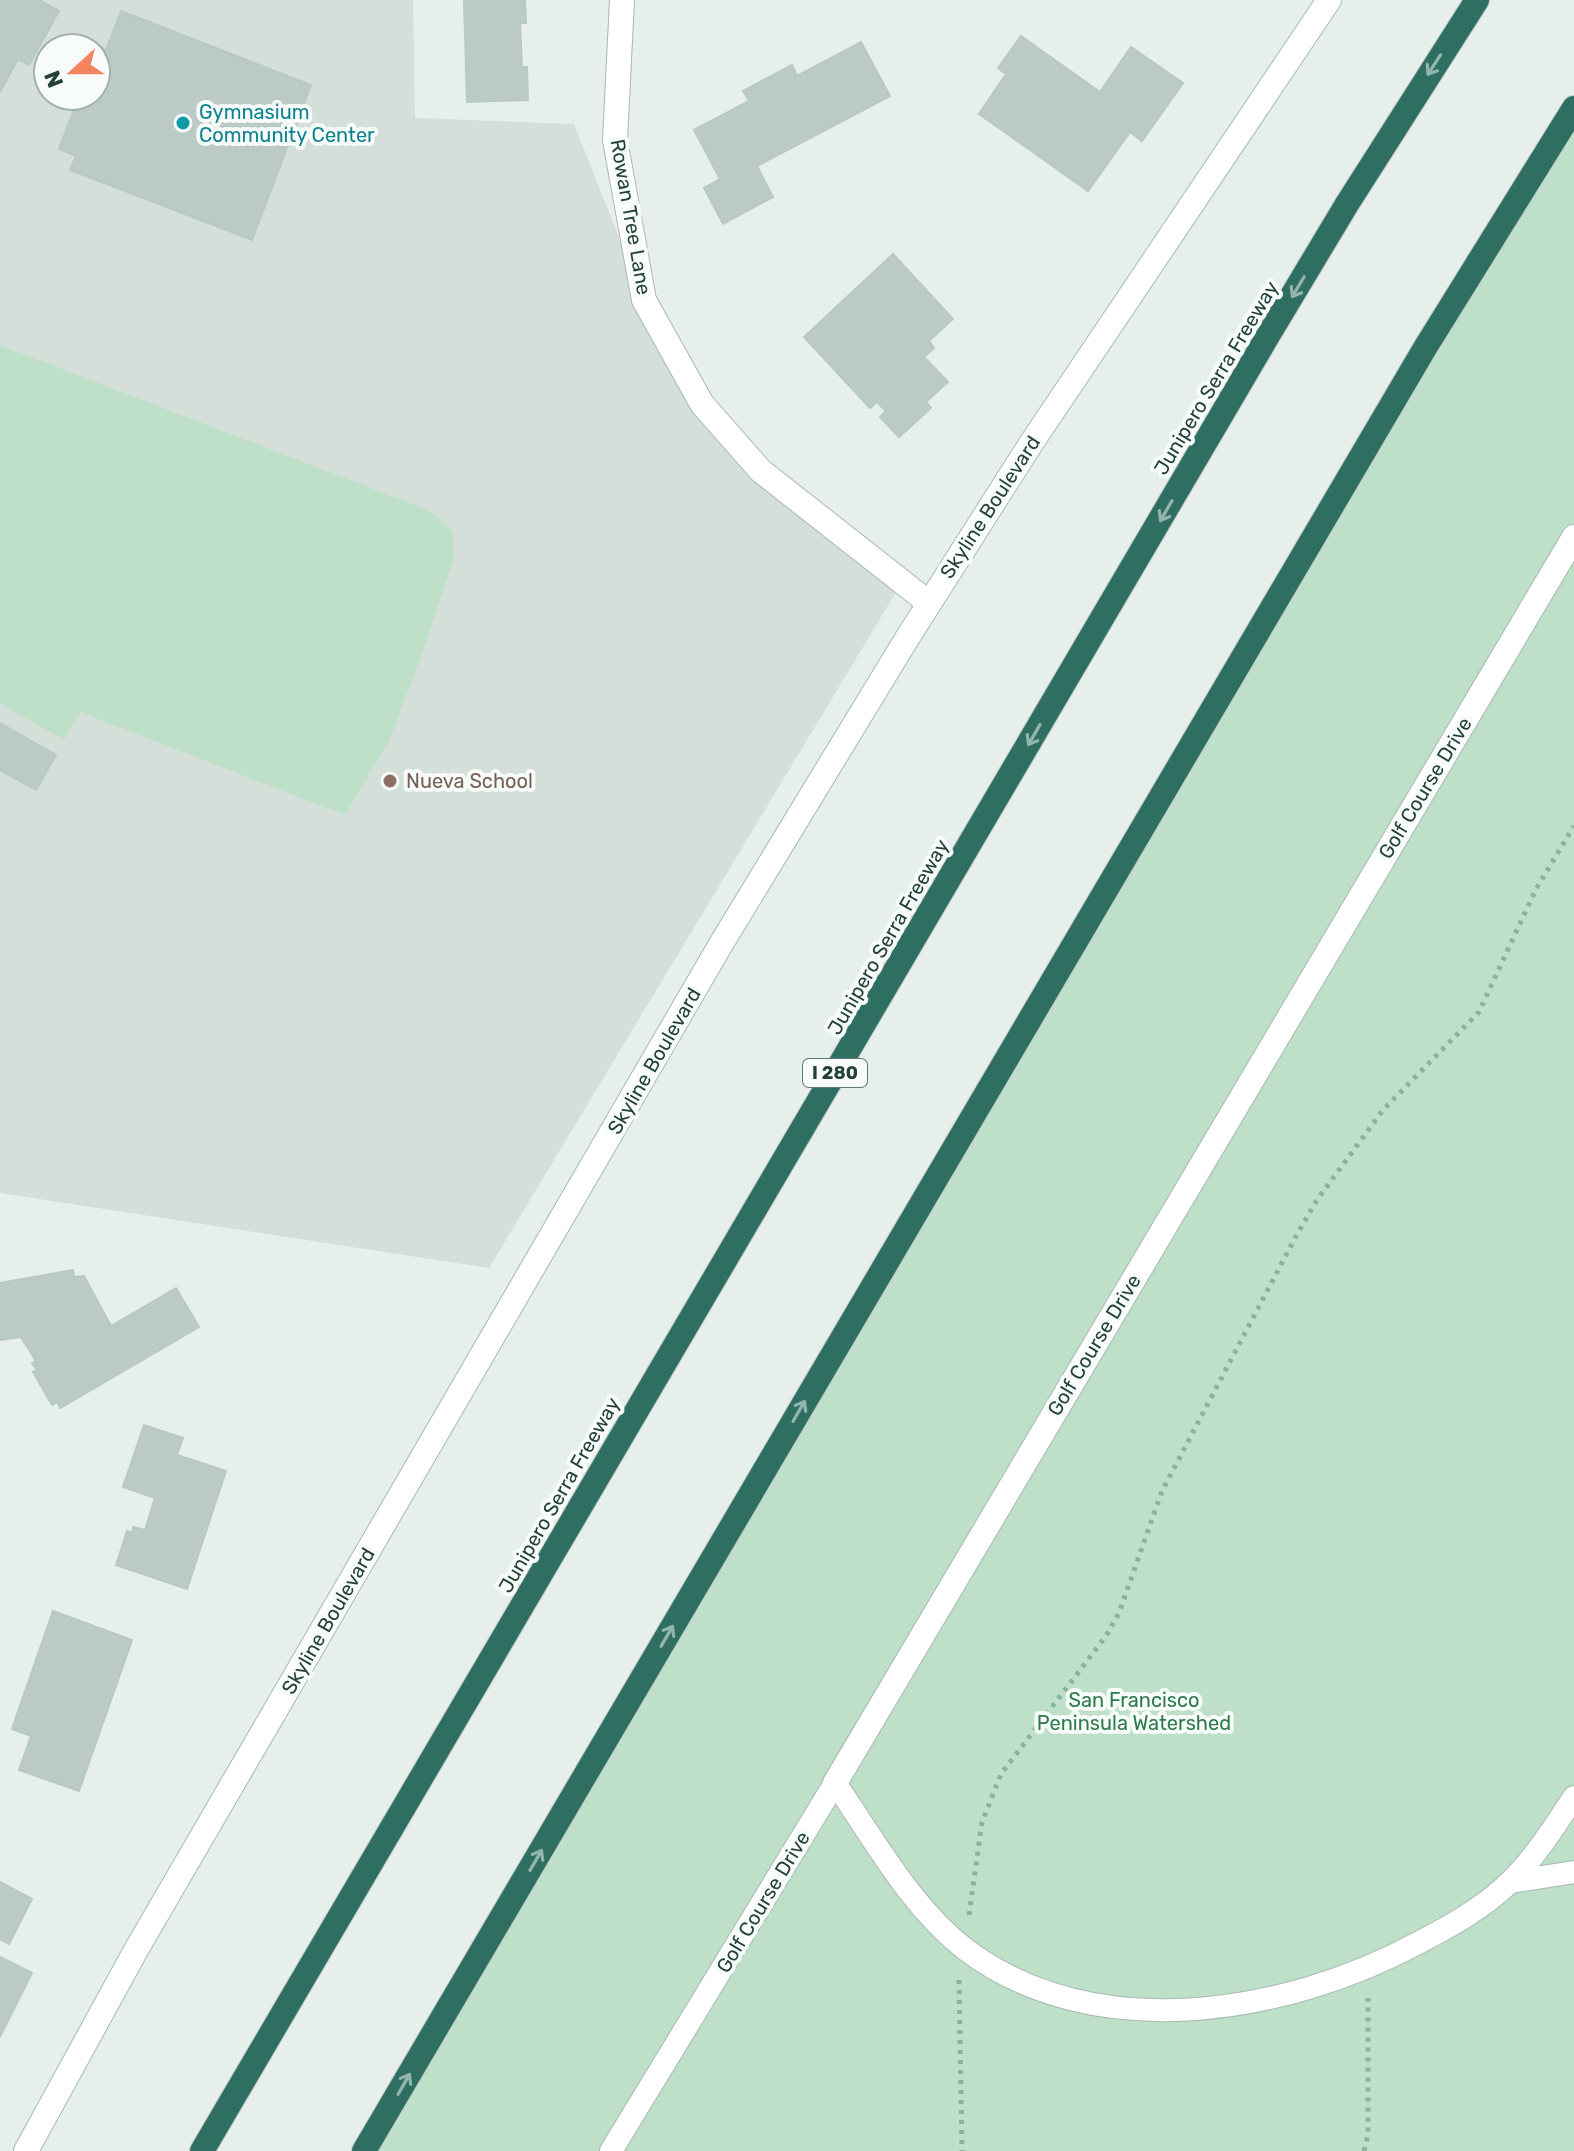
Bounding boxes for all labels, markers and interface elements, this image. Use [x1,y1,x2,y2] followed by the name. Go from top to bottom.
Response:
[32,32,112,112] north arrow
[1426,54,1443,76] one-way arrow
[38,67,69,91] text: N
[199,100,375,147] place label: Gymnasium Community Center
[174,114,192,132] marker: Gymnasium Community Center
[605,137,657,297] street label: Rowan Tree Lane
[1290,275,1306,298] one-way arrow
[1149,277,1283,479] street label: Junipero Serra Freeway
[935,431,1045,583] street label: Skyline Boulevard
[1158,499,1174,522] one-way arrow
[1373,713,1477,863] street label: Golf Course Drive
[1026,723,1042,746] one-way arrow
[406,769,533,793] place label: Nueva School
[381,772,399,790] marker: Nueva School
[822,835,954,1039] street label: Junipero Serra Freeway
[602,983,706,1139] street label: Skyline Boulevard
[803,1059,867,1087] road number: I 280
[1042,1270,1146,1420] street label: Golf Course Drive
[493,1393,625,1597] street label: Junipero Serra Freeway
[791,1400,807,1423] one-way arrow
[276,1543,380,1699] street label: Skyline Boulevard
[660,1624,676,1647] one-way arrow
[1037,1688,1231,1735] park label: San Francisco Peninsula Watershed
[711,1827,815,1977] street label: Golf Course Drive
[528,1849,544,1872] one-way arrow
[396,2073,412,2096] one-way arrow

